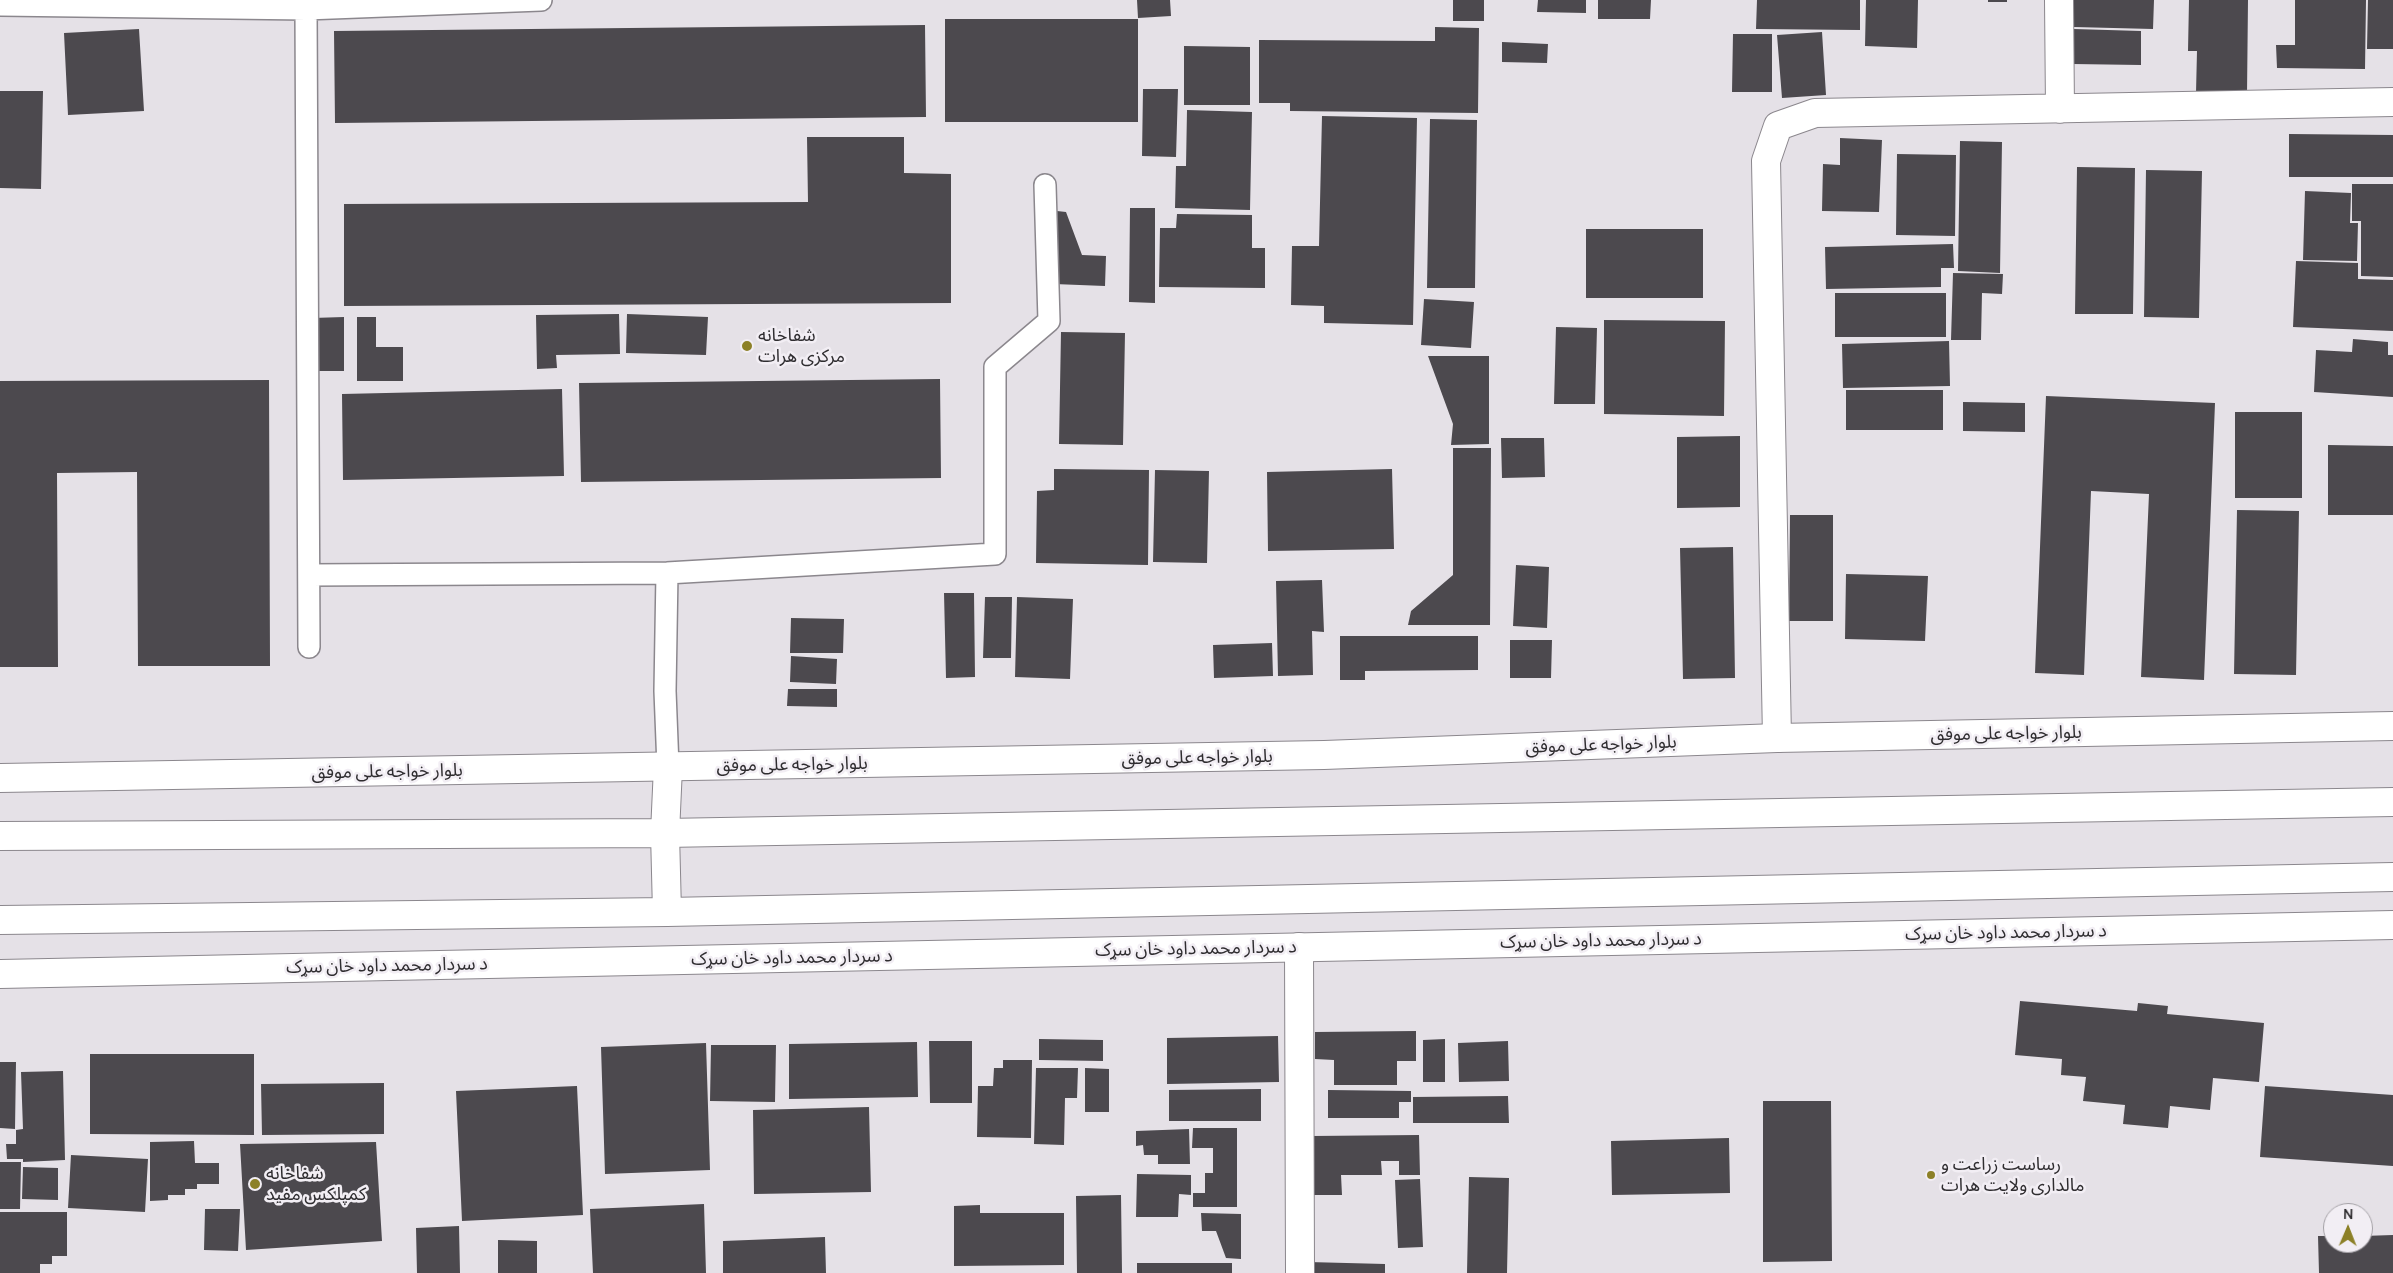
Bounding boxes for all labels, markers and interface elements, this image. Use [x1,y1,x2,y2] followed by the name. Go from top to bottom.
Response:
[758,325,845,368] place label: شفاخانه مرکزی هرات
[740,339,754,353] marker: شفاخانه مرکزی هرات
[1930,722,2082,746] street label: بلوار خواجه علی موفق
[1525,732,1677,758] street label: بلوار خواجه علی موفق
[1121,746,1273,770] street label: بلوار خواجه علی موفق
[716,753,868,777] street label: بلوار خواجه علی موفق
[311,760,463,784] street label: بلوار خواجه علی موفق
[1905,920,2107,946] street label: د سردار محمد داود خان سړک
[1500,928,1702,954] street label: د سردار محمد داود خان سړک
[1095,936,1297,962] street label: د سردار محمد داود خان سړک
[691,945,893,971] street label: د سردار محمد داود خان سړک
[286,953,488,979] street label: د سردار محمد داود خان سړک
[1941,1154,2084,1196] place label: رساست زراعت و مالداری ولایت هرات
[266,1163,366,1206] place label: شفاخانه کمپلکس مفید
[1925,1169,1937,1181] marker: رساست زراعت و مالداری ولایت هرات
[248,1177,262,1191] marker: شفاخانه کمپلکس مفید
[2323,1203,2373,1253] north arrow
[2343,1204,2353,1223] text: N

